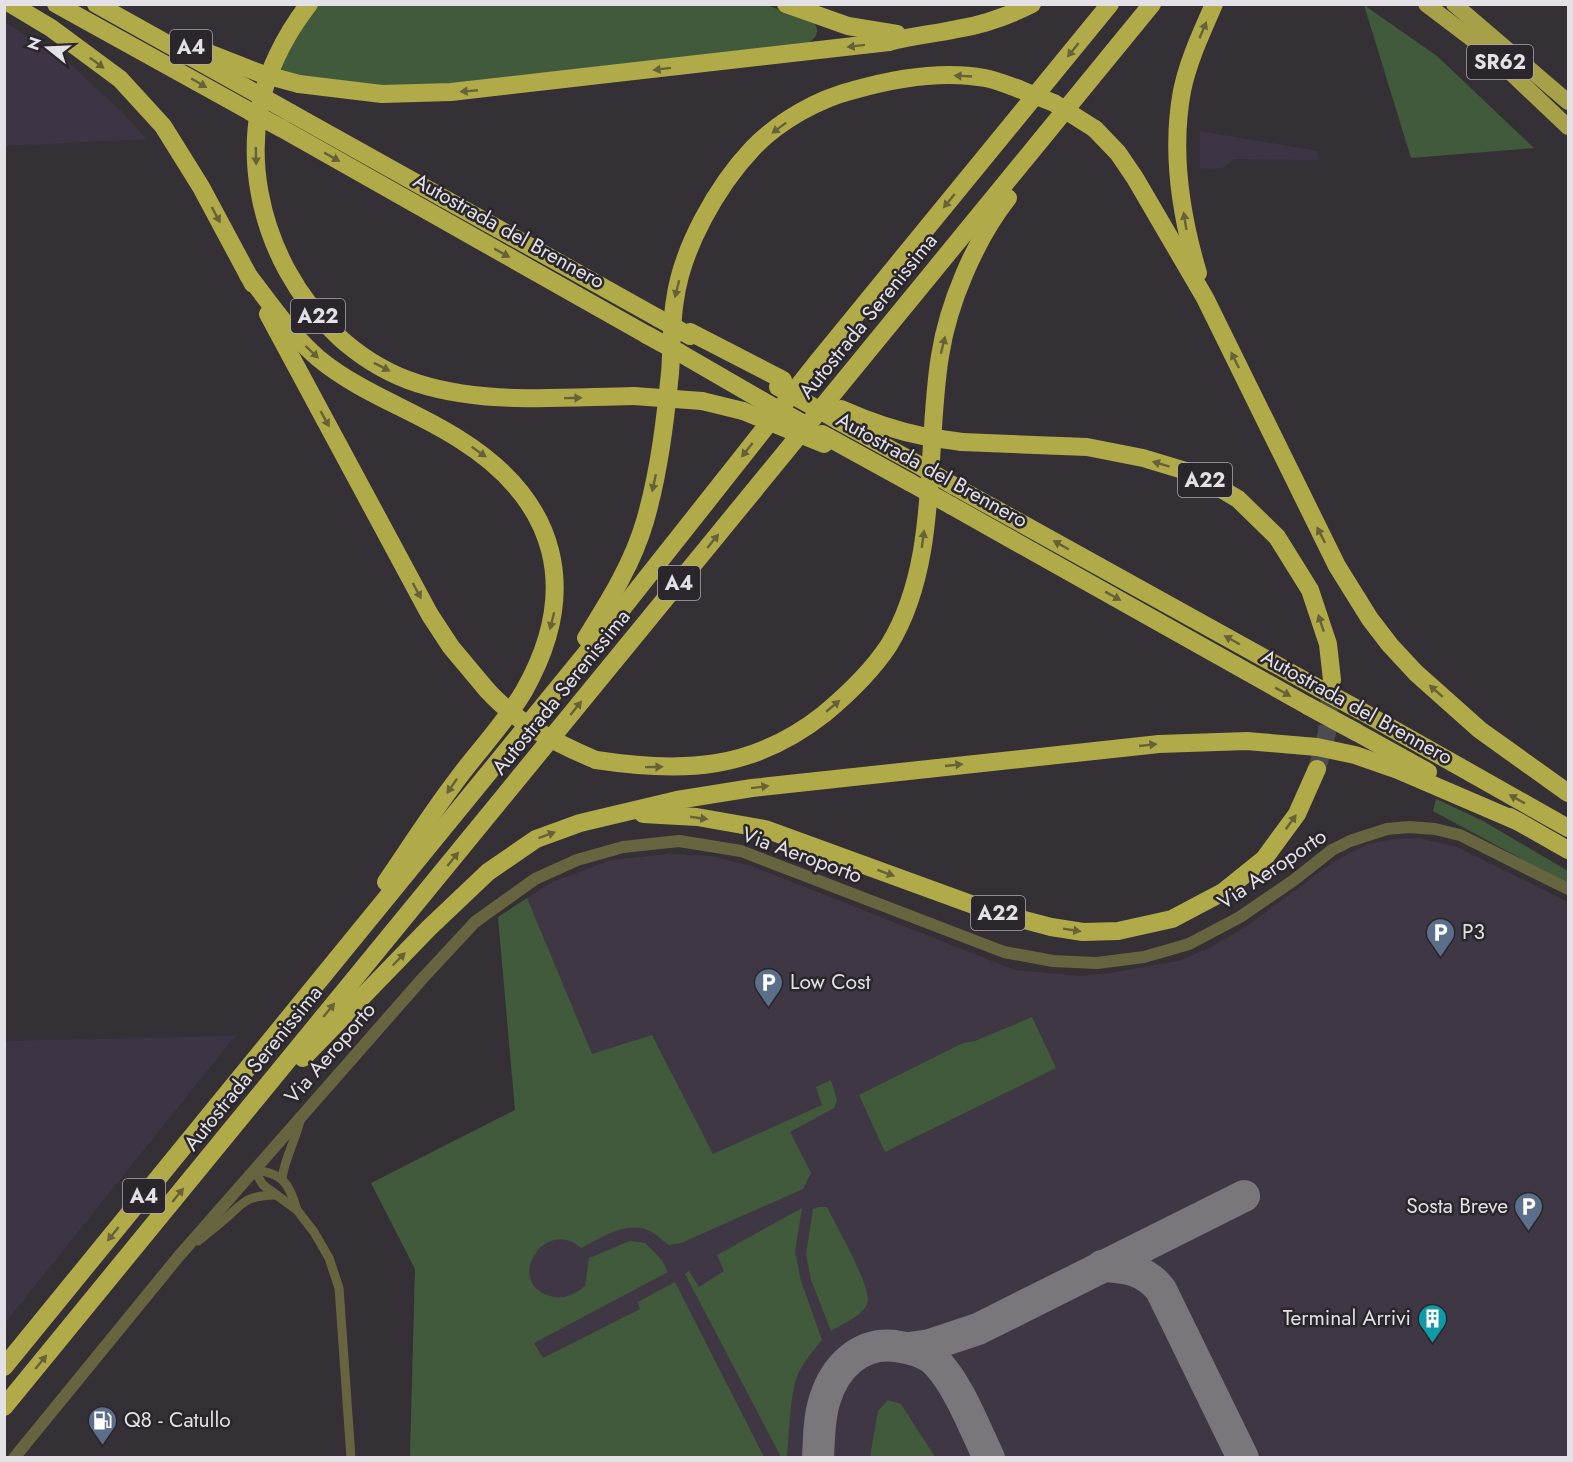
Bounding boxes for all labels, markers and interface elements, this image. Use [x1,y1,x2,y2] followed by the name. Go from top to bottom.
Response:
[18,18,78,78] north arrow
[1199,21,1208,39] one-way arrow
[170,30,212,64] road number: A4
[21,34,47,53] text: N
[847,42,866,51] one-way arrow
[1067,42,1080,57] one-way arrow
[1467,45,1533,79] road number: SR62
[90,56,105,68] one-way arrow
[653,64,672,73] one-way arrow
[953,72,972,81] one-way arrow
[191,77,207,88] one-way arrow
[459,86,478,95] one-way arrow
[771,121,786,133] one-way arrow
[252,146,261,165] one-way arrow
[324,152,341,162] one-way arrow
[408,166,610,296] street label: Autostrada del Brennero
[944,193,956,208] one-way arrow
[211,207,221,224] one-way arrow
[1180,211,1189,230] one-way arrow
[792,227,944,405] street label: Autostrada Serenissima
[493,248,510,258] one-way arrow
[672,280,682,299] one-way arrow
[291,299,345,333] road number: A22
[938,336,948,354] one-way arrow
[305,345,320,359] one-way arrow
[1231,352,1240,369] one-way arrow
[374,362,391,372] one-way arrow
[563,393,582,402] one-way arrow
[831,405,1033,535] street label: Autostrada del Brennero
[320,411,330,428] one-way arrow
[741,442,754,458] one-way arrow
[471,446,487,457] one-way arrow
[1152,459,1170,468] one-way arrow
[1178,463,1232,497] road number: A22
[648,473,658,492] one-way arrow
[1317,527,1326,544] one-way arrow
[919,529,928,548] one-way arrow
[706,534,719,549] one-way arrow
[1053,540,1070,550] one-way arrow
[658,566,700,600] road number: A4
[412,583,422,600] one-way arrow
[1105,591,1121,602] one-way arrow
[485,603,637,781] street label: Autostrada Serenissima
[546,611,556,630] one-way arrow
[1316,614,1325,632] one-way arrow
[1223,635,1240,645] one-way arrow
[1256,642,1458,772] street label: Autostrada del Brennero
[1429,685,1444,698] one-way arrow
[1275,686,1291,697] one-way arrow
[570,700,583,716] one-way arrow
[825,700,840,713] one-way arrow
[1138,740,1157,750] one-way arrow
[944,761,963,770] one-way arrow
[644,762,663,772] one-way arrow
[446,778,458,794] one-way arrow
[751,782,770,792] one-way arrow
[1509,794,1526,804] one-way arrow
[690,813,709,822] one-way arrow
[1285,815,1297,831] one-way arrow
[738,819,866,891] street label: Via Aeroporto
[1211,821,1333,917] street label: Via Aeroporto
[539,830,557,840] one-way arrow
[446,851,459,867] one-way arrow
[877,868,895,878] one-way arrow
[971,896,1025,930] road number: A22
[1425,916,1457,958] parking icon: P3
[1462,917,1485,947] place label: P3
[1062,926,1081,935] one-way arrow
[392,952,406,967] one-way arrow
[753,966,785,1008] parking icon: Low Cost
[790,967,871,997] place label: Low Cost
[177,979,329,1157] street label: Autostrada Serenissima
[277,996,383,1110] street label: Via Aeroporto
[323,1002,336,1018] one-way arrow
[123,1179,165,1213] road number: A4
[171,1188,184,1203] one-way arrow
[1513,1190,1545,1232] parking icon: Sosta Breve
[1406,1191,1508,1221] place label: Sosta Breve
[107,1226,120,1241] one-way arrow
[1416,1302,1448,1344] building icon: Terminal Arrivi
[1283,1303,1411,1333] place label: Terminal Arrivi
[35,1354,48,1370] one-way arrow
[87,1404,119,1446] fuel station icon: Q8 - Catullo
[124,1405,231,1435] place label: Q8 - Catullo

